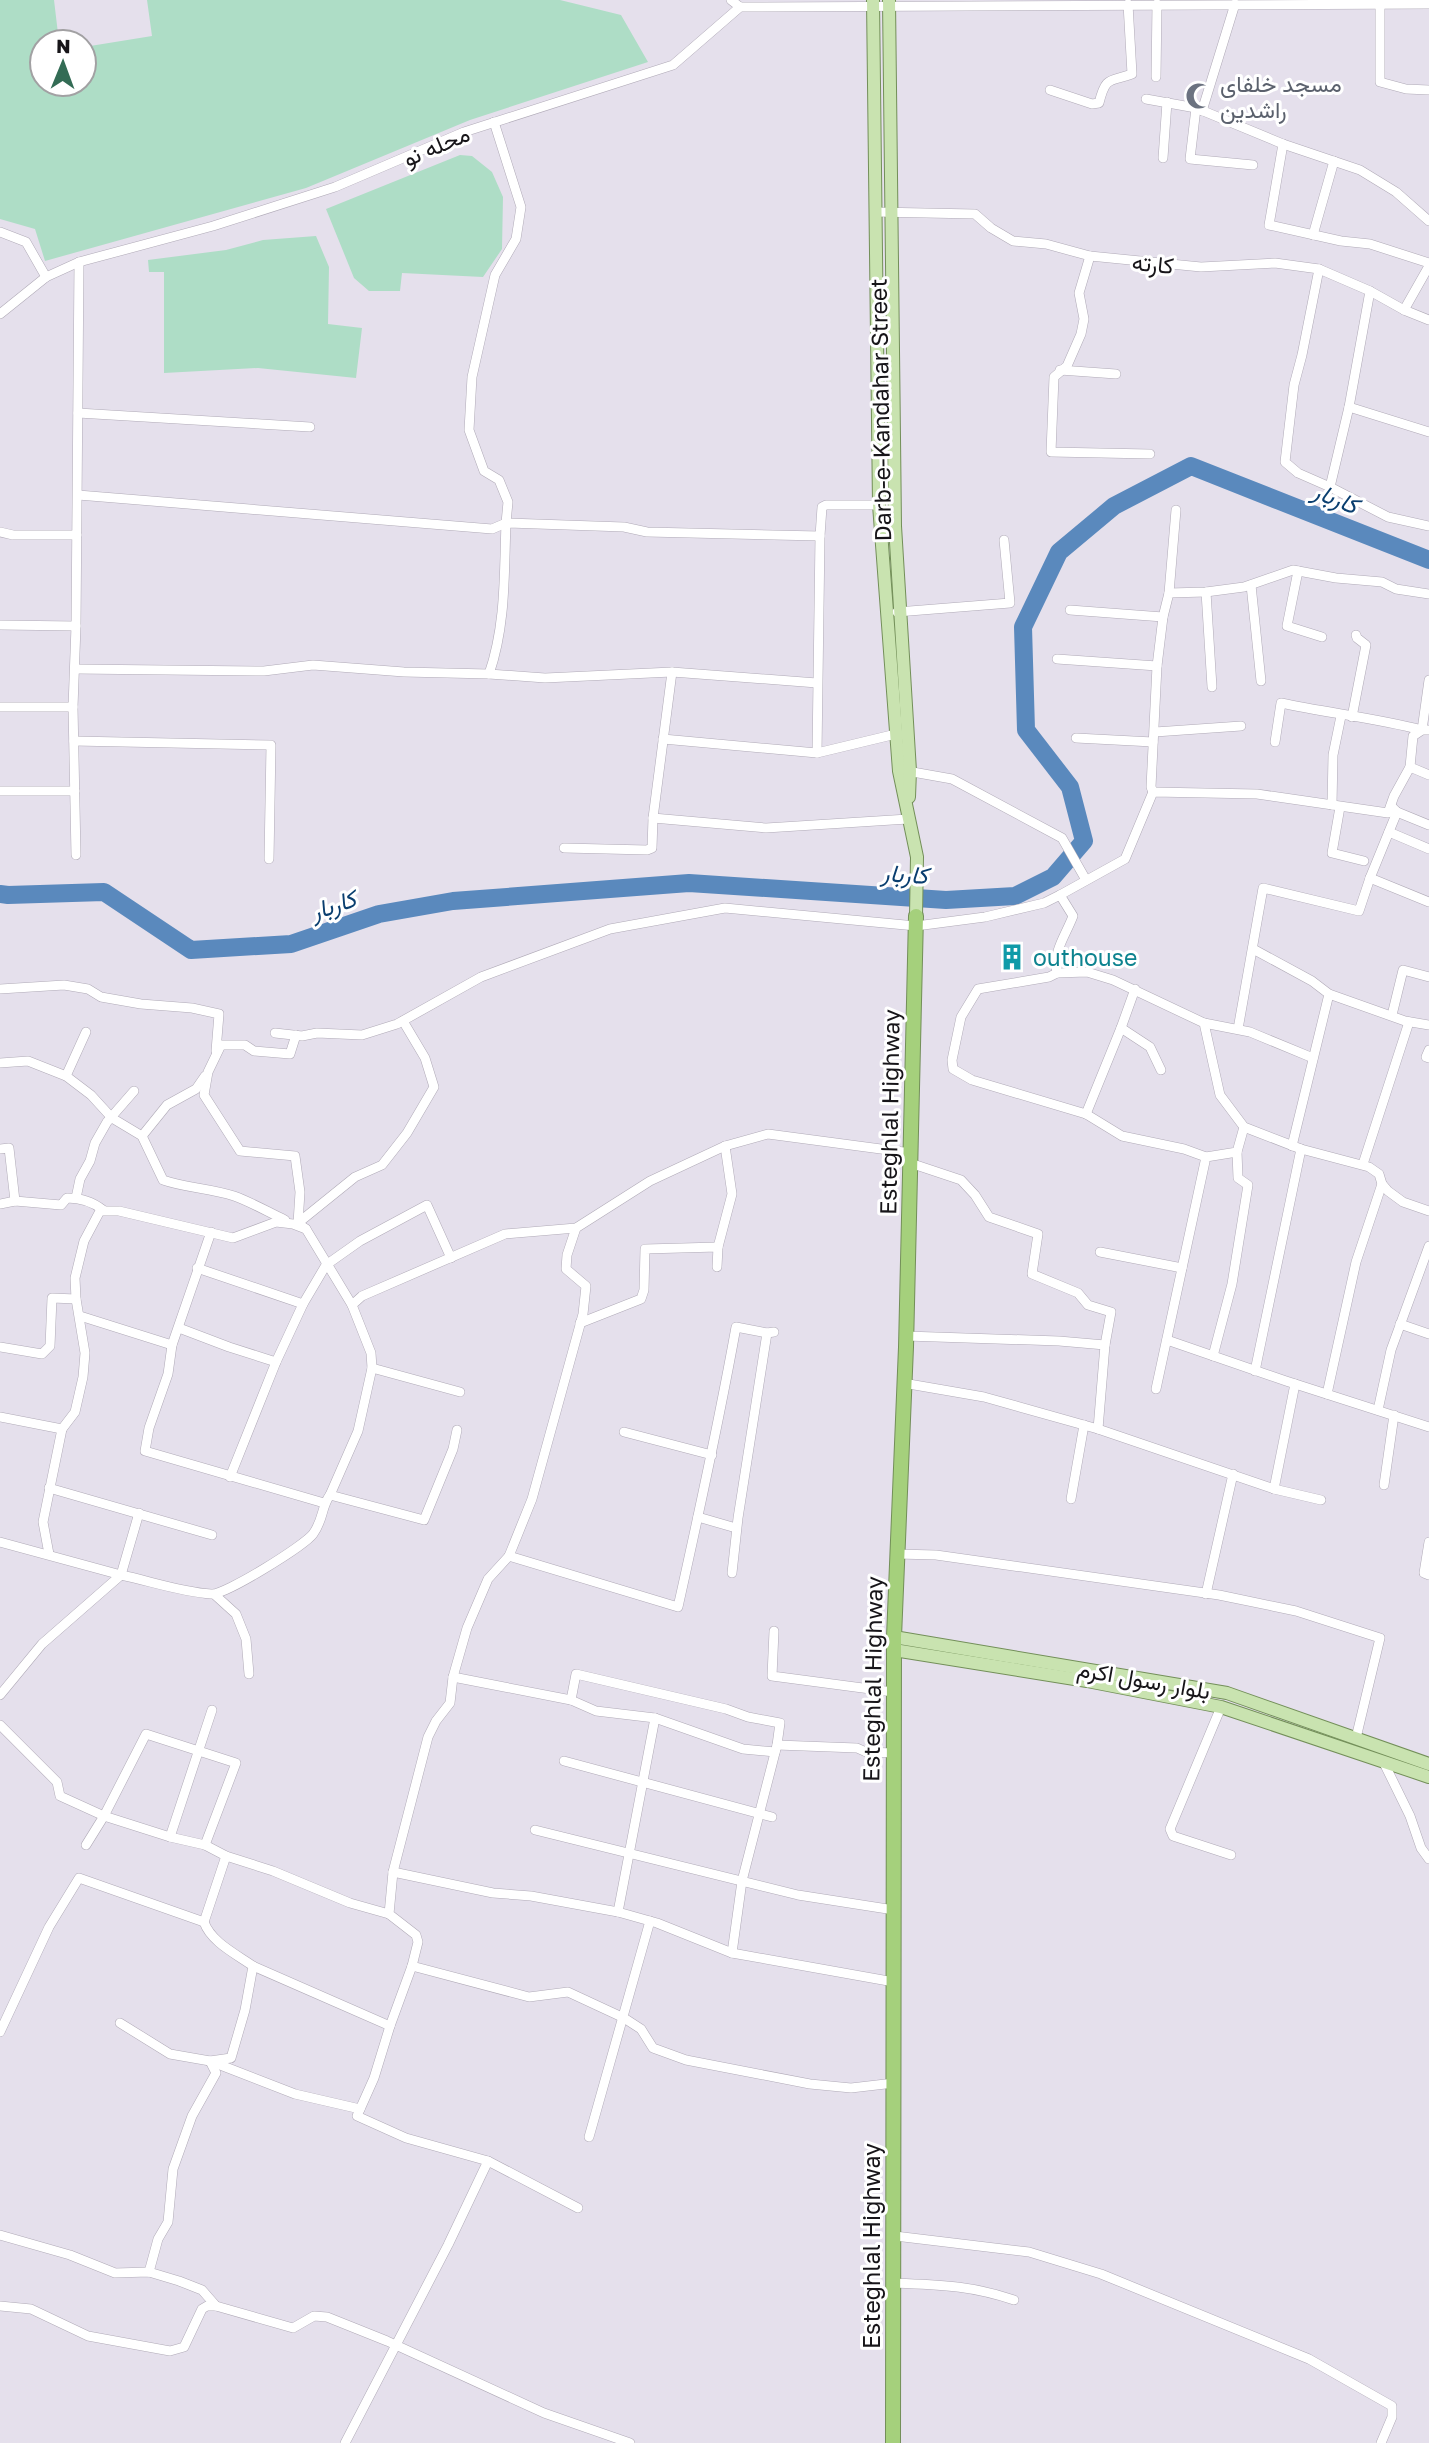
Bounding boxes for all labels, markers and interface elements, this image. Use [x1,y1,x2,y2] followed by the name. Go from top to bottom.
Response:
[28,28,98,98] north arrow
[56,34,71,57] text: N
[1220,69,1342,125] place label: مسجد خلفای راشدین
[1184,81,1214,111] mosque icon: مسجد خلفای راشدین
[398,118,474,173] street label: محله نو
[1130,247,1175,281] street label: کارته
[864,278,896,542] street label: Darb-e-Kandahar Street
[1307,474,1367,523] water label: کاربار
[879,857,933,891] water label: کاربار
[305,881,364,928] water label: کاربار
[997,942,1027,972] building icon: outhouse
[1033,943,1137,971] place label: outhouse
[873,1009,905,1215] street label: Esteghlal Highway
[856,1576,888,1782] street label: Esteghlal Highway
[1075,1654,1213,1706] street label: بلوار رسول اکرم
[857,2143,885,2349] street label: Esteghlal Highway

